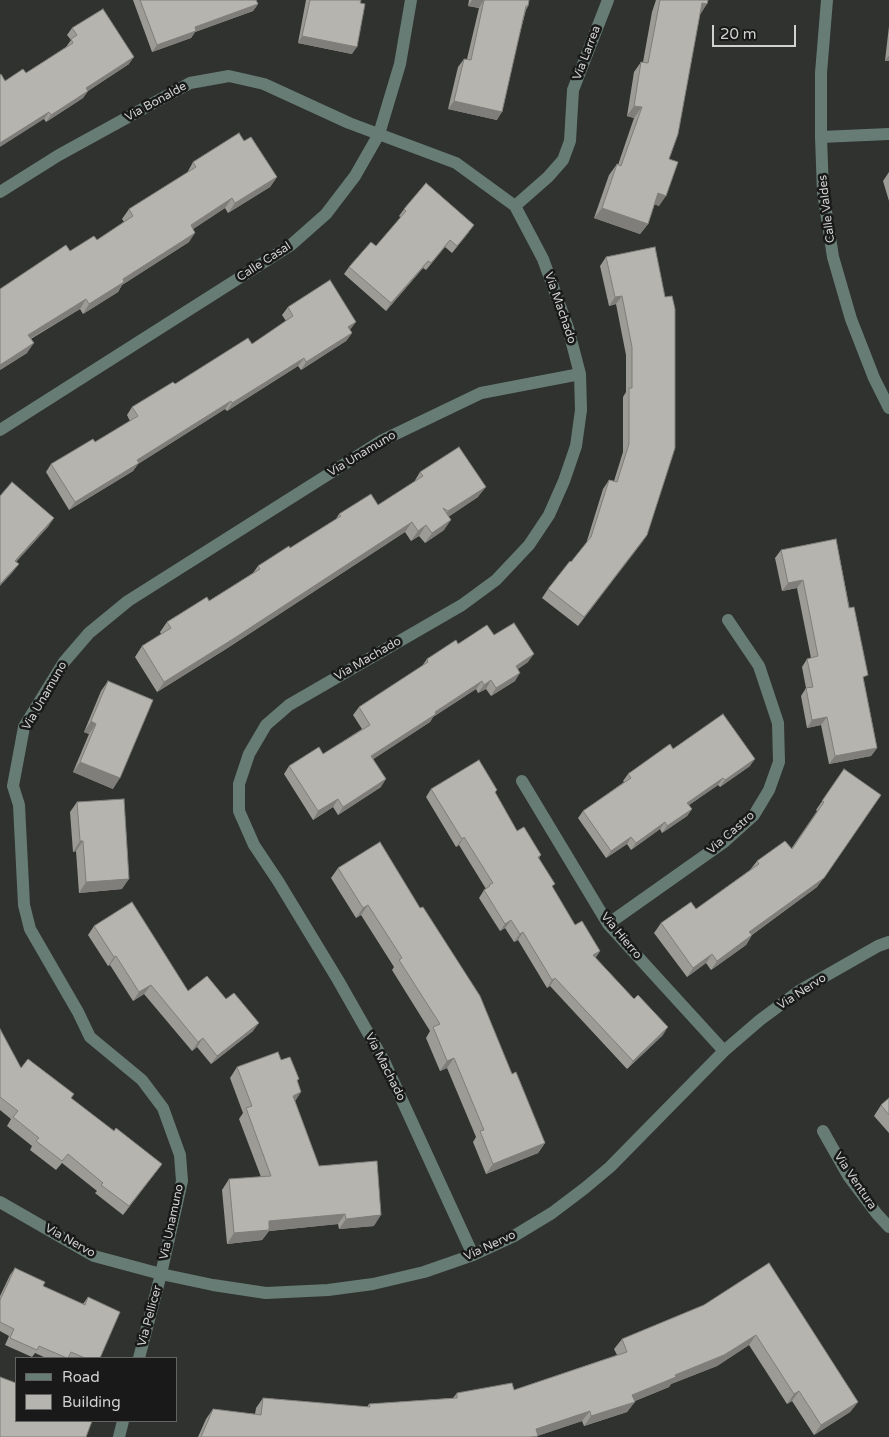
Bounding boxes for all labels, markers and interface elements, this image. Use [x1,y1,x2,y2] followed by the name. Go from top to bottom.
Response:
[714,15,798,47] scale bar
[570,24,604,82] street label: Via Larrea
[720,25,757,43] text: 20 m
[123,79,189,125] street label: Via Bonalde
[816,174,838,244] street label: Calle Valdes
[234,239,294,285] street label: Calle Casal
[541,270,579,346] street label: Via Machado
[325,428,399,480] street label: Via Unamuno
[332,634,404,684] street label: Via Machado
[20,659,70,733] street label: Via Unamuno
[704,808,758,858] street label: Via Castro
[597,910,645,962] street label: Via Hierro
[775,971,829,1013] street label: Via Nervo
[362,1030,408,1104] street label: Via Machado
[831,1150,879,1212] street label: Via Ventura
[157,1183,187,1261] street label: Via Unamuno
[42,1221,98,1261] street label: Via Nervo
[462,1228,518,1264] street label: Via Nervo
[135,1284,165,1348] street label: Via Pellicer
[15,1357,178,1422] legend
[62,1368,100,1386] text: Road
[62,1393,121,1411] text: Building

